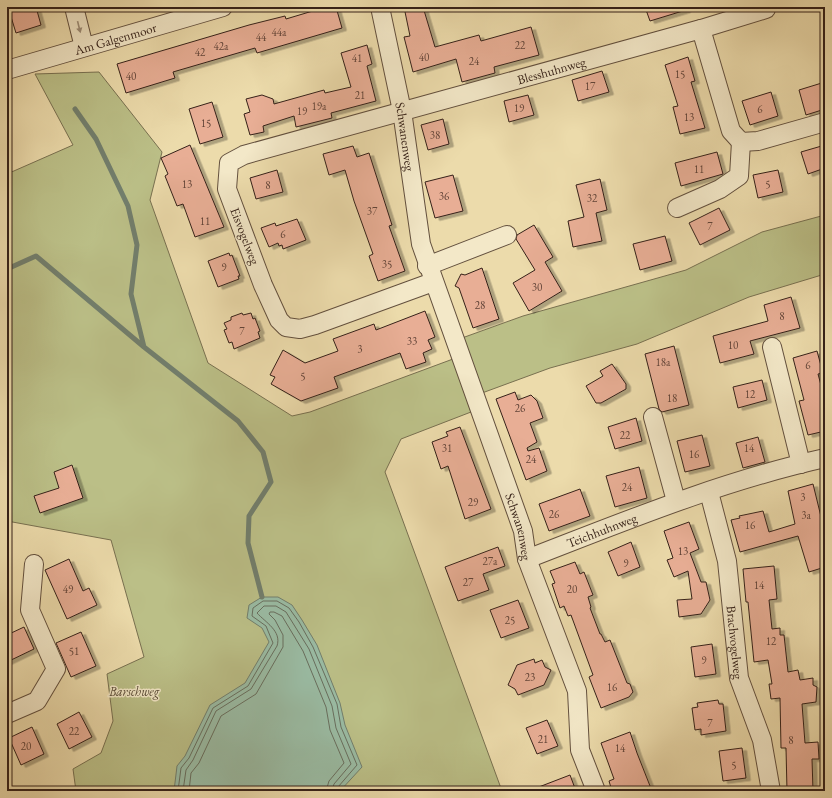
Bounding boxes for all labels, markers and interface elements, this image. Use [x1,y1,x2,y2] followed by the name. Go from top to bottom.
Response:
[72,18,159,59] street label: Am Galgenmoor
[76,21,82,33] one-way arrow
[272,25,287,39] house number: 44a
[256,30,267,44] house number: 44
[515,38,526,52] house number: 22
[214,39,229,53] house number: 42a
[195,45,206,59] house number: 42
[419,50,429,64] house number: 40
[352,51,362,65] house number: 41
[515,53,588,88] street label: Blesshuhnweg
[469,54,480,68] house number: 24
[675,67,685,81] house number: 15
[126,69,136,83] house number: 40
[585,79,596,93] house number: 17
[355,88,365,102] house number: 21
[312,99,327,113] house number: 19a
[392,100,419,172] street label: Schwanenweg
[514,101,525,115] house number: 19
[757,102,763,116] house number: 6
[297,104,308,118] house number: 19
[684,110,694,124] house number: 13
[201,116,211,130] house number: 15
[430,128,440,142] house number: 38
[694,162,704,176] house number: 11
[182,177,192,191] house number: 13
[765,177,771,191] house number: 5
[265,178,271,192] house number: 8
[439,189,450,203] house number: 36
[587,191,598,205] house number: 32
[367,204,378,218] house number: 37
[226,205,264,267] street label: Eisvogelweg
[200,214,210,228] house number: 11
[707,219,713,233] house number: 7
[280,227,286,241] house number: 6
[382,257,392,271] house number: 35
[221,260,227,274] house number: 9
[532,280,542,294] house number: 30
[475,298,485,312] house number: 28
[779,309,785,323] house number: 8
[239,324,245,338] house number: 7
[407,334,417,348] house number: 33
[728,338,738,352] house number: 10
[357,342,363,356] house number: 3
[656,355,671,369] house number: 18a
[805,358,811,372] house number: 6
[300,369,306,383] house number: 5
[745,387,756,401] house number: 12
[667,391,677,405] house number: 18
[515,401,526,415] house number: 26
[620,428,631,442] house number: 22
[442,441,452,455] house number: 31
[744,441,755,455] house number: 14
[689,447,700,461] house number: 16
[526,452,537,466] house number: 24
[622,480,633,494] house number: 24
[502,490,536,562] street label: Schwanenweg
[800,490,806,504] house number: 3
[468,495,479,509] house number: 29
[549,507,560,521] house number: 26
[801,508,811,522] house number: 3a
[564,509,639,551] street label: Teichhuhnweg
[745,518,756,532] house number: 16
[678,544,688,558] house number: 13
[483,554,498,568] house number: 27a
[623,556,629,570] house number: 9
[463,575,474,589] house number: 27
[754,578,765,592] house number: 14
[63,582,74,596] house number: 49
[567,582,577,596] house number: 20
[723,605,748,680] street label: Brachvogelweg
[505,613,515,627] house number: 25
[766,634,777,648] house number: 12
[69,644,79,658] house number: 51
[701,653,707,667] house number: 9
[525,670,535,684] house number: 23
[607,680,618,694] house number: 16
[108,683,160,700] park label: Barschweg
[707,716,713,730] house number: 7
[69,724,80,738] house number: 22
[538,732,548,746] house number: 21
[788,733,794,747] house number: 8
[21,739,31,753] house number: 20
[615,741,626,755] house number: 14
[731,758,737,772] house number: 5

